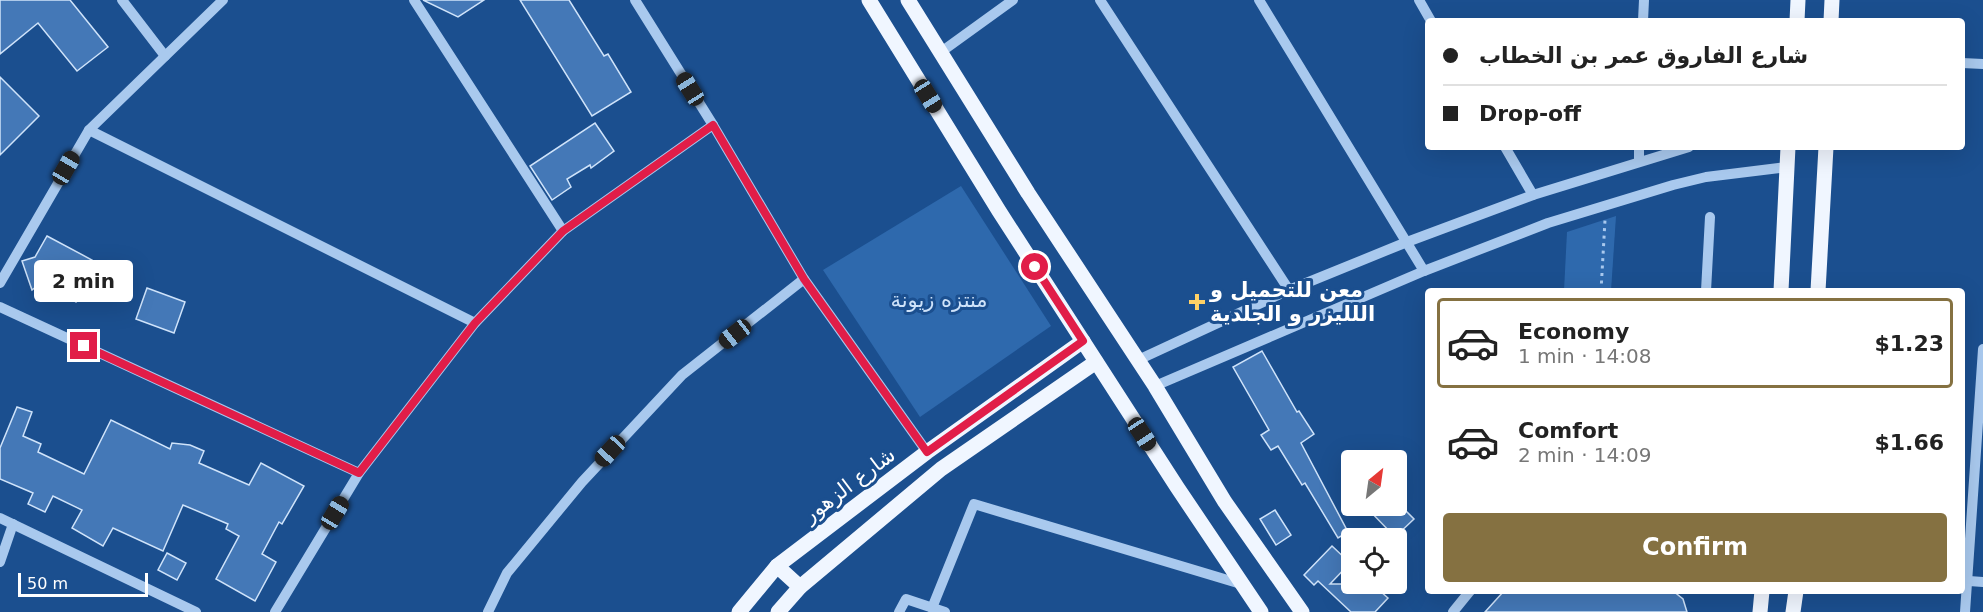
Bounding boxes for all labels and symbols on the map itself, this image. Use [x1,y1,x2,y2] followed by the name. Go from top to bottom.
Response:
[673,69,707,109] car
[911,76,945,116] car
[49,148,83,188] car
[1021,253,1048,280] route start
[34,259,134,301] callout: 2 min
[1209,278,1375,326] place label: معن للتحميل و اللليزر و الجلدية
[890,288,988,312] park label: منتزه زيونة
[1188,293,1206,311] marker: معن للتحميل و اللليزر و الجلدية
[715,316,755,352] car
[70,332,97,359] route end
[1125,414,1159,454] car
[591,432,629,470] car
[797,443,900,528] street label: شارع الزهور
[1341,450,1407,516] north arrow
[318,493,352,533] car
[18,570,148,598] scale bar

